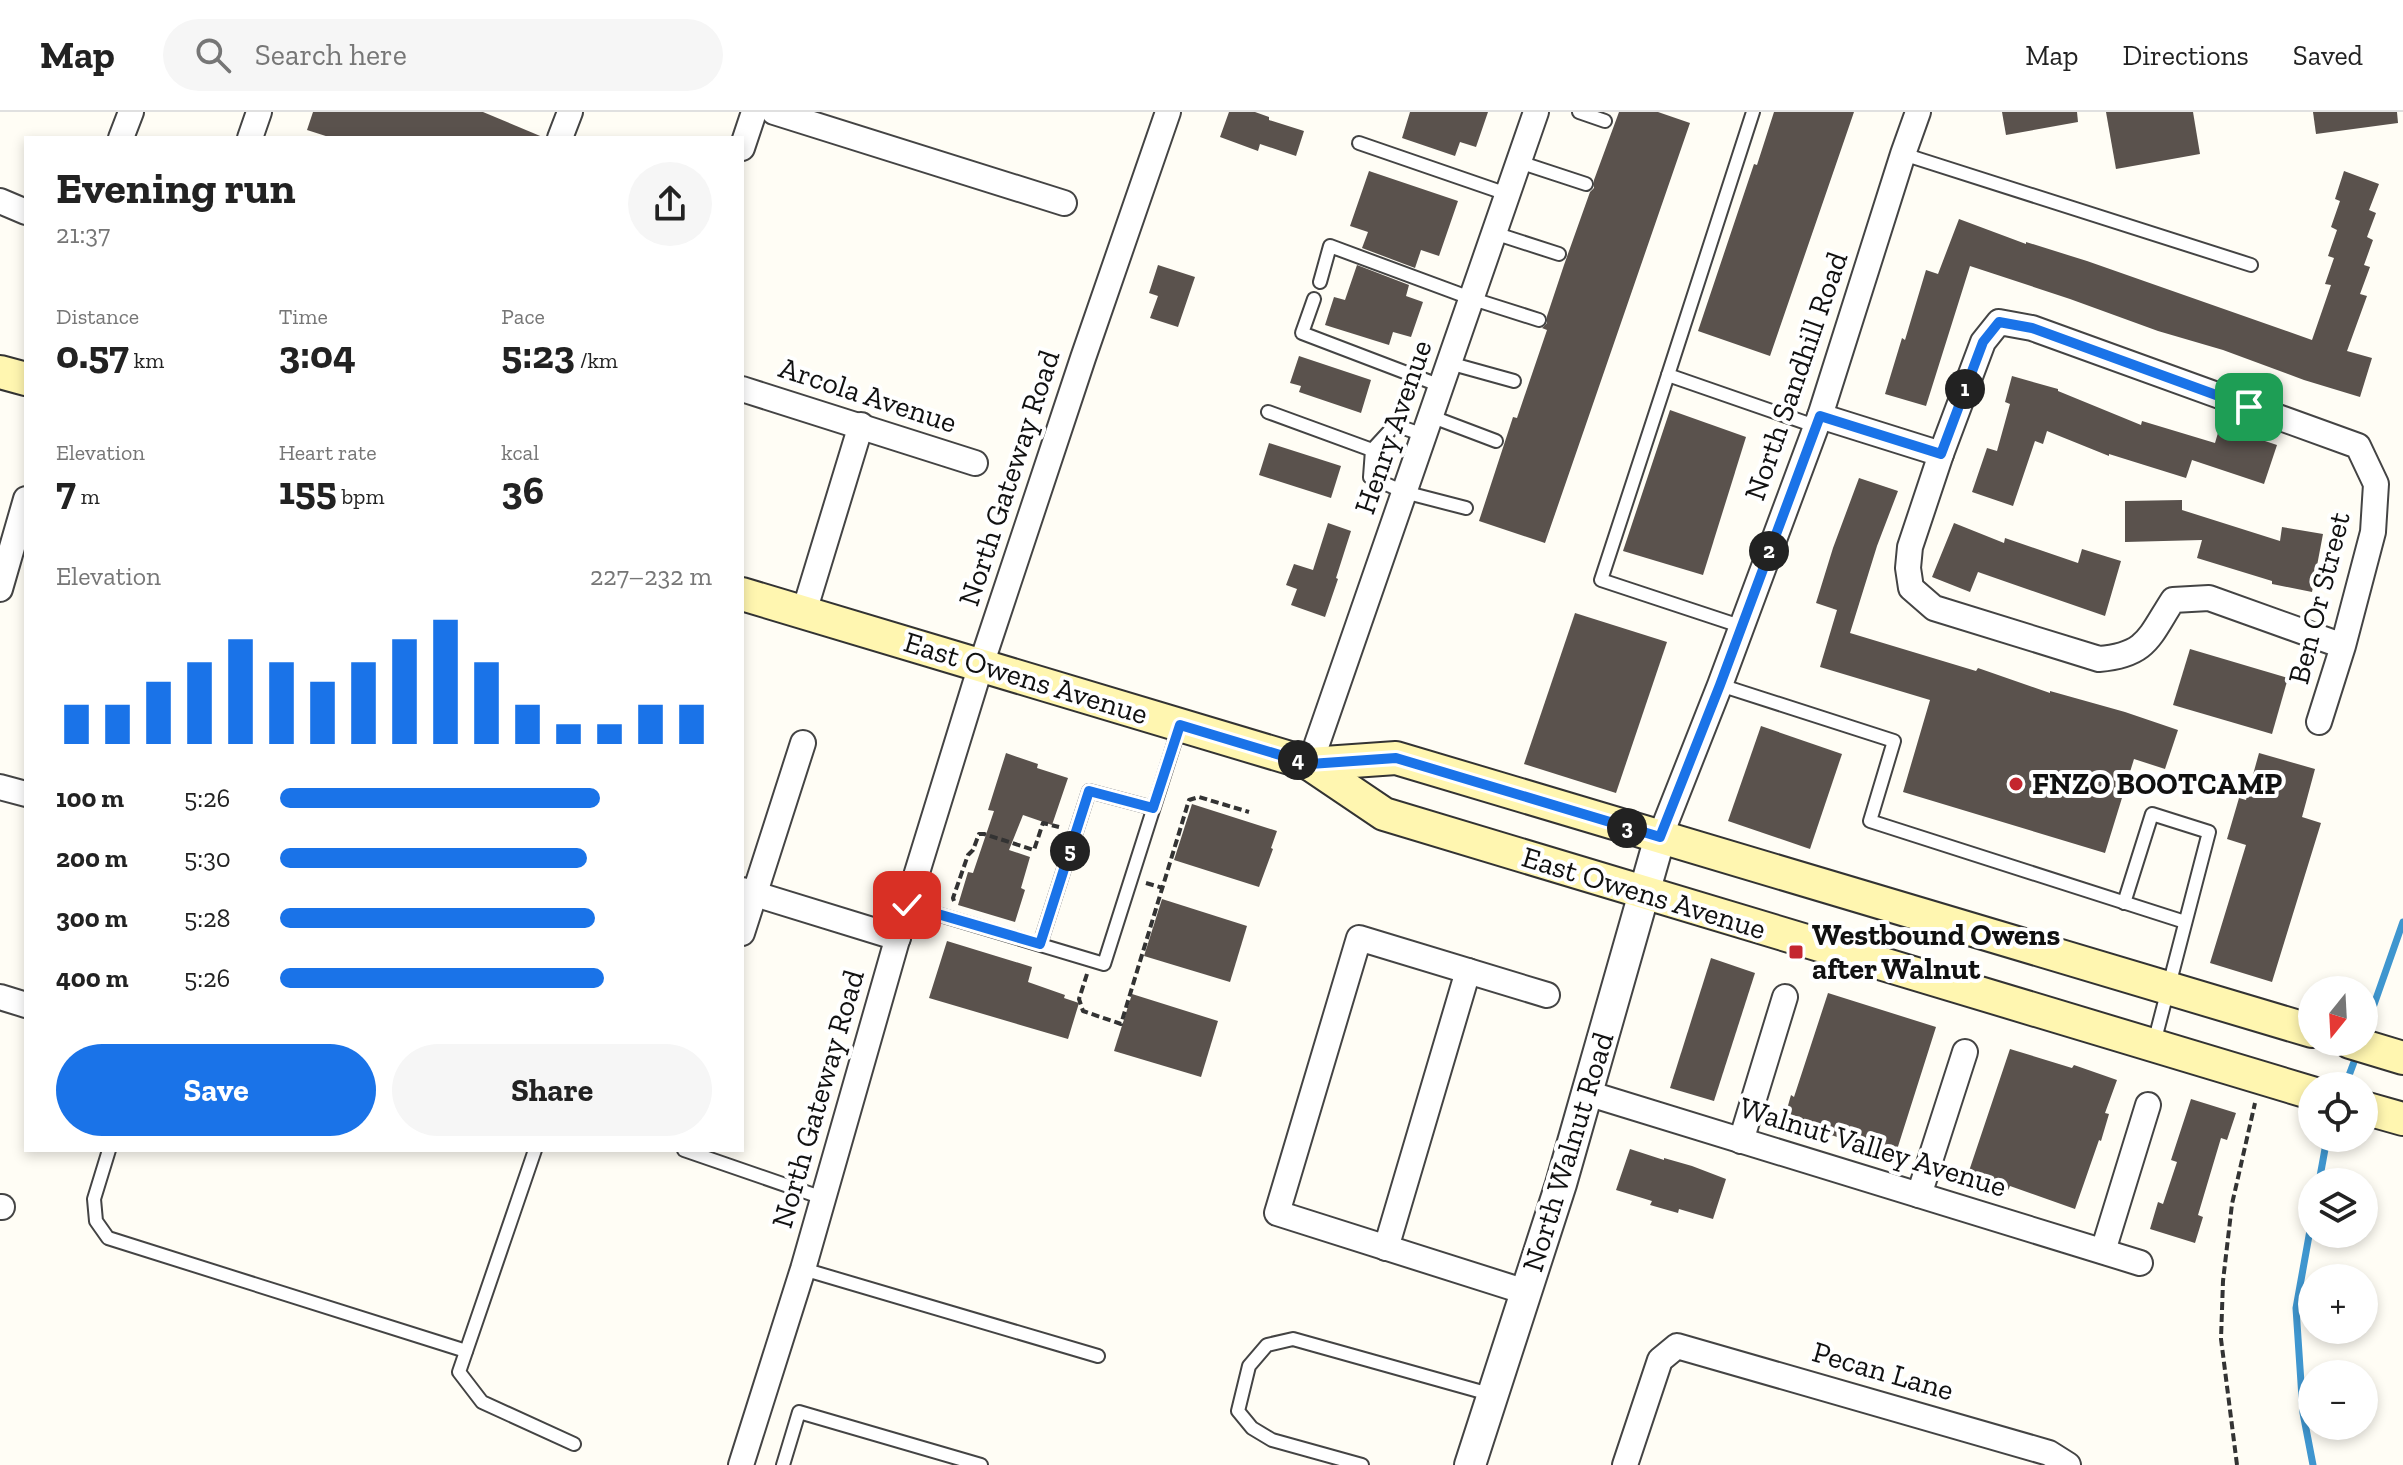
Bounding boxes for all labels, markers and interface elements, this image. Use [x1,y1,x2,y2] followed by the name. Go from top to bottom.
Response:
[163,19,723,91] search box
[40,32,115,78] text: Map
[191,33,235,77] icon: search
[255,37,407,73] text: Search here
[2025,39,2078,72] text: Map
[2122,39,2249,72] text: Directions
[2293,39,2363,72] text: Saved
[56,161,296,214] text: Evening run
[628,162,712,246] button: share
[56,218,110,250] text: 21:37
[1737,246,1856,505] street label: North Sandhill Road
[56,303,139,330] text: Distance
[279,303,328,330] text: Time
[501,303,545,330] text: Pace
[56,330,129,378] text: 0.57
[279,330,356,378] text: 3:04
[501,330,575,378] text: 5:23
[1346,335,1440,519] street label: Henry Avenue
[951,345,1068,610] street label: North Gateway Road
[129,347,164,374] text: km
[575,347,618,374] text: /km
[775,349,961,441] street label: Arcola Avenue
[1945,369,1985,409] pin: 1
[2215,373,2283,441] pin
[1961,375,1969,402] text: 1
[2227,385,2271,429] icon: arrive
[56,439,145,466] text: Elevation
[279,439,377,466] text: Heart rate
[501,439,539,466] text: kcal
[56,466,76,514] text: 7
[279,466,337,514] text: 155
[501,466,544,514] text: 36
[76,483,100,510] text: m
[337,483,384,510] text: bpm
[2280,508,2358,688] street label: Ben Or Street
[1749,531,1789,571] pin: 2
[1763,537,1775,564] text: 2
[56,560,161,592] text: Elevation
[590,560,712,592] text: 227–232 m
[900,624,1152,732] street label: East Owens Avenue
[1278,740,1318,780] pin: 4
[1292,746,1304,773] text: 4
[2032,766,2282,802] place label: FNZO BOOTCAMP
[2007,775,2025,793] marker: FNZO BOOTCAMP
[56,782,124,814] text: 100 m
[184,782,230,814] text: 5:26
[1607,808,1647,848] pin: 3
[1621,814,1633,841] text: 3
[1050,831,1090,871] pin: 5
[1064,837,1076,864] text: 5
[1518,839,1770,947] street label: East Owens Avenue
[56,842,128,874] text: 200 m
[184,842,231,874] text: 5:30
[873,871,941,939] pin
[885,883,929,927] icon: check
[56,902,127,934] text: 300 m
[184,902,231,934] text: 5:28
[1812,917,2060,987] place label: Westbound Owens after Walnut
[1787,943,1805,961] marker: Westbound Owens after Walnut
[56,962,128,994] text: 400 m
[184,962,230,994] text: 5:26
[764,965,872,1232] street label: North Gateway Road
[2298,976,2378,1056] north arrow
[2298,976,2378,1440] map controls
[1514,1027,1622,1276] street label: North Walnut Road
[56,1044,376,1136] button: Save
[392,1044,712,1136] button: Share
[2298,1072,2378,1152] button: locate
[1735,1089,2011,1205] street label: Walnut Valley Avenue
[2298,1168,2378,1248] button: layers
[2298,1264,2378,1344] button: +
[1808,1334,1958,1408] street label: Pecan Lane
[2298,1360,2378,1440] button: −

